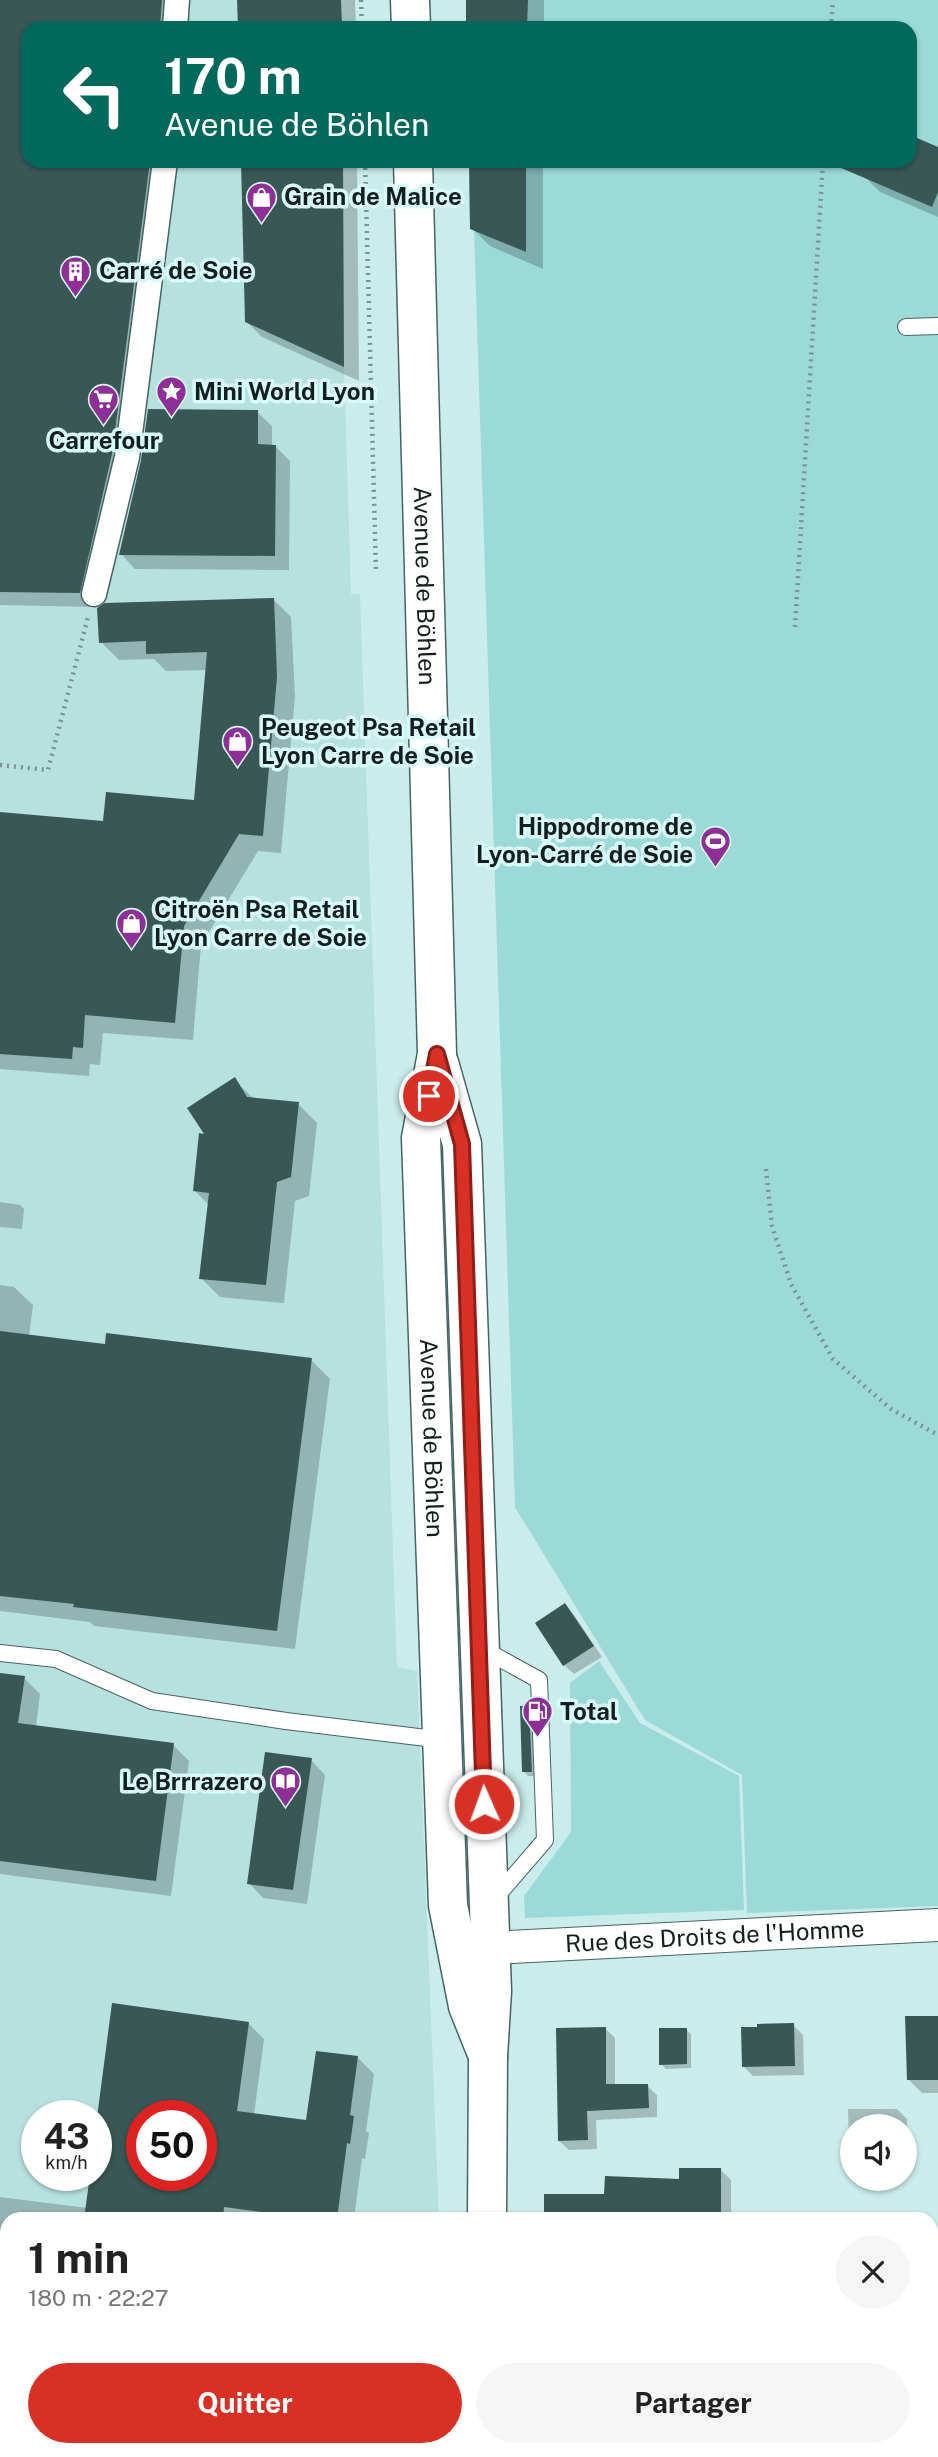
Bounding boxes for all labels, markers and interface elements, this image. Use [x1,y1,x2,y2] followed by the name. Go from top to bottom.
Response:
[164,47,302,105] text: 170 m
[49,49,140,140] icon: left
[164,106,429,143] text: Avenue de Böhlen
[244,180,278,224] shop icon: Grain de Malice
[284,182,462,210] place label: Grain de Malice
[59,254,93,298] building icon: Carré de Soie
[99,256,253,284] place label: Carré de Soie
[154,375,188,419] place icon: Mini World Lyon
[194,377,375,405] place label: Mini World Lyon
[87,382,121,426] supermarket icon: Carrefour
[48,426,160,454] place label: Carrefour
[409,486,442,686] street label: Avenue de Böhlen
[261,713,476,769] place label: Peugeot Psa Retail Lyon Carre de Soie
[221,725,255,769] shop icon: Peugeot Psa Retail Lyon Carre de Soie
[476,812,693,868] place label: Hippodrome de Lyon-Carré de Soie
[699,824,733,868] sports icon: Hippodrome de Lyon-Carré de Soie
[154,895,367,951] place label: Citroën Psa Retail Lyon Carre de Soie
[114,907,148,951] shop icon: Citroën Psa Retail Lyon Carre de Soie
[399,1066,459,1126] pin
[410,1077,448,1115] icon: arrive
[415,1338,450,1538] street label: Avenue de Böhlen
[520,1695,554,1739] fuel station icon: Total
[560,1697,618,1725] place label: Total
[269,1765,303,1809] library icon: Le Brrrazero
[122,1767,263,1795] place label: Le Brrrazero
[447,1767,521,1841] position arrow
[564,1914,865,1957] street label: Rue des Droits de l'Homme
[126,2100,217,2191] speed limit sign: 50
[840,2114,917,2191] map controls
[840,2114,917,2191] button: sound
[43,2116,90,2157] text: 43
[45,2152,88,2173] text: km/h
[28,2233,129,2282] text: 1 min
[836,2235,910,2309] button: close
[28,2284,169,2311] text: 180 m · 22:27
[28,2363,462,2443] button: Quitter
[476,2363,910,2443] button: Partager

